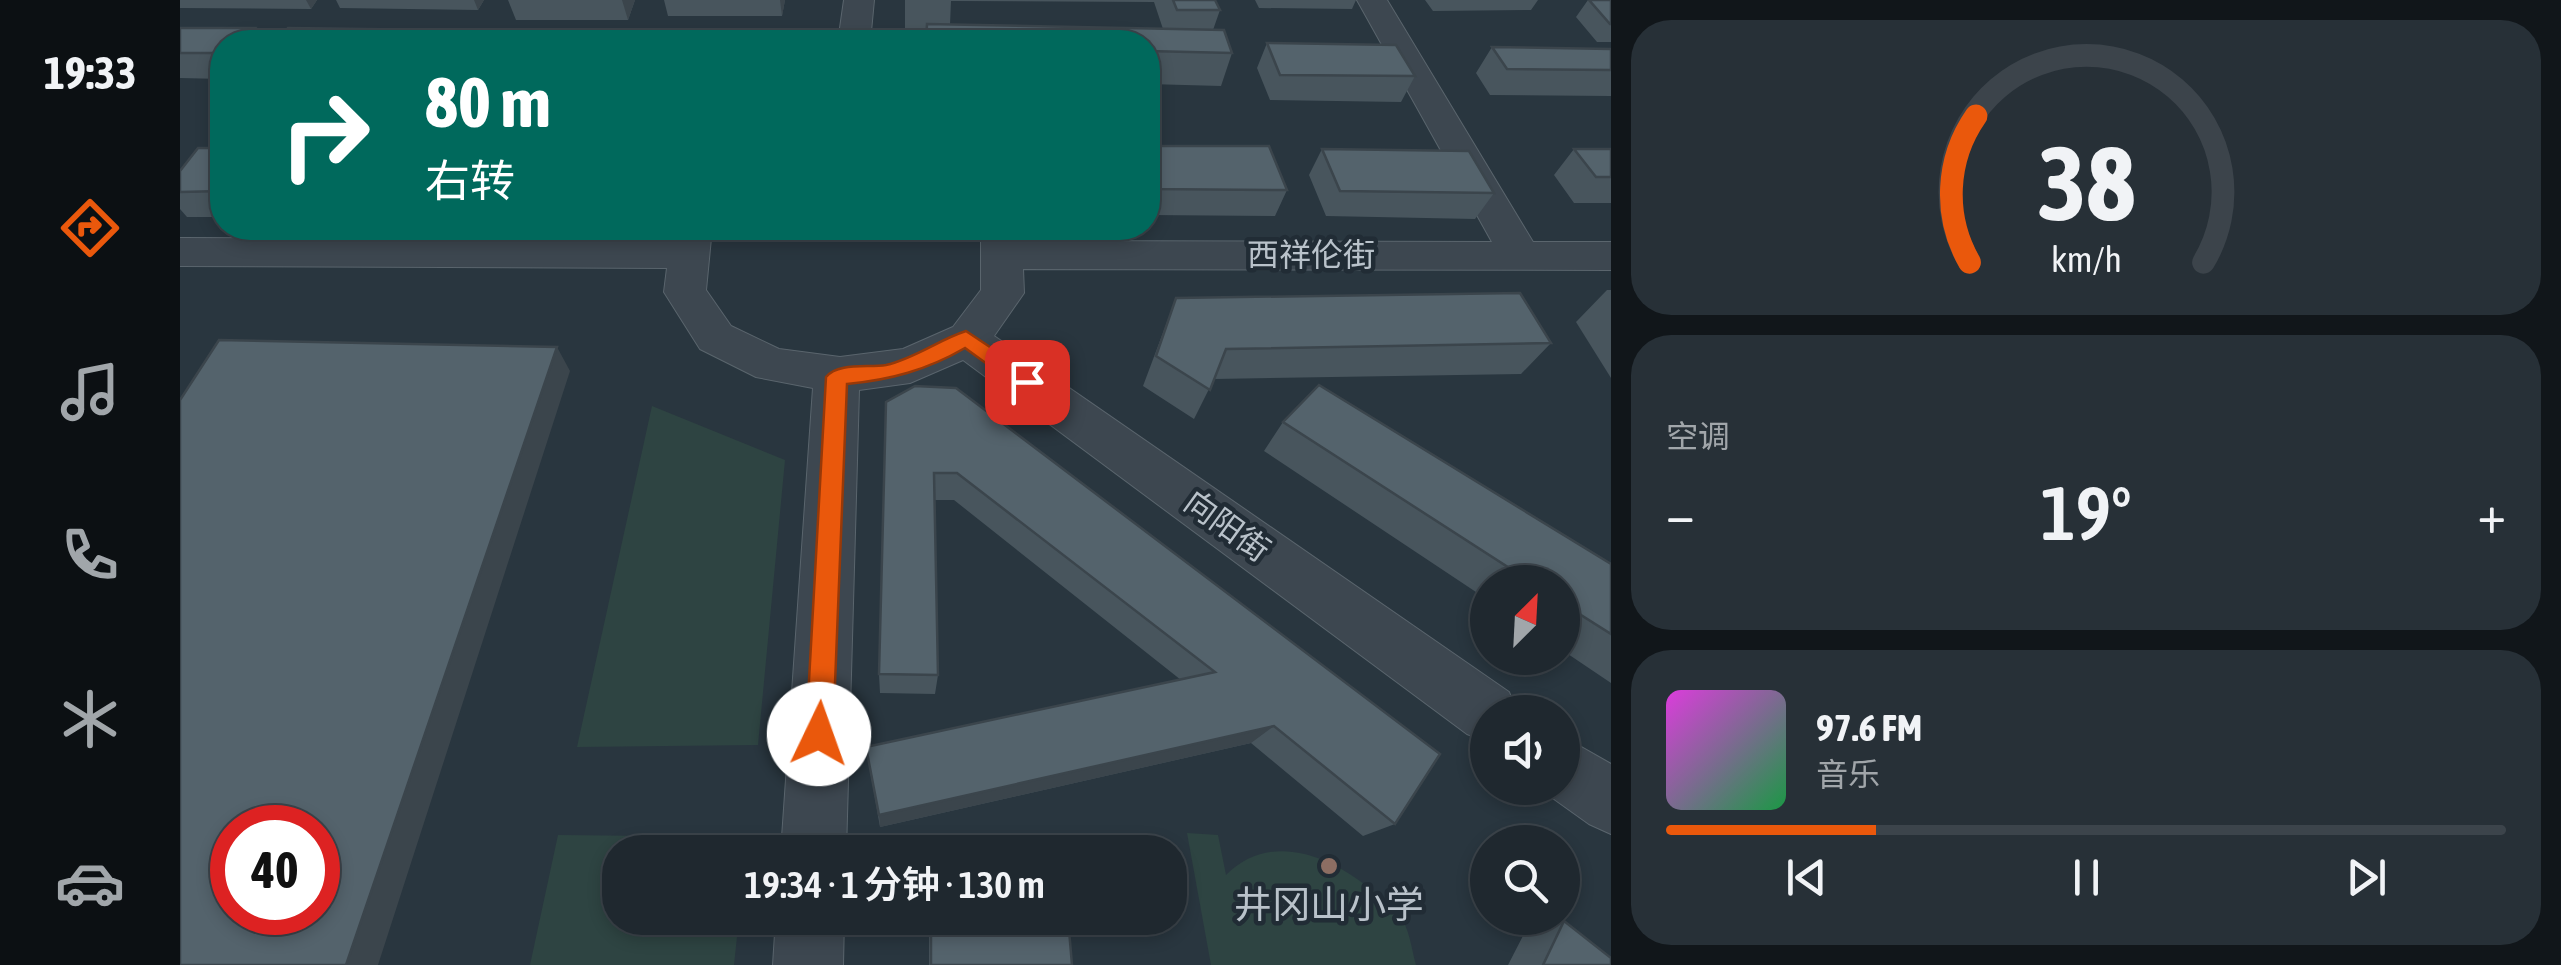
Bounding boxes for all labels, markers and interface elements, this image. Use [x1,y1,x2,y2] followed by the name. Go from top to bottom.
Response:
[44,47,136,99] text: 19:33
[425,62,551,142] text: 80 m
[260,70,390,200] icon: right
[2037,123,2135,242] text: 38
[425,155,515,207] text: 右转
[55,193,125,263] icon: directions
[1247,236,1375,273] street label: 西祥伦街
[2051,239,2121,280] text: km/h
[985,340,1070,425] pin
[1000,355,1055,410] icon: arrive
[55,357,125,427] icon: music
[1666,418,1730,455] text: 空调
[2040,470,2132,556] text: 19°
[1178,482,1277,569] street label: 向阳街
[1666,482,1695,545] text: −
[2477,482,2506,545] text: +
[55,520,125,590] icon: phone
[1470,565,1580,675] north arrow
[1470,565,1580,935] map controls
[767,682,871,786] position arrow
[55,684,125,754] icon: climate
[1470,695,1580,805] button: sound
[1816,706,1922,749] text: 97.6 FM
[1816,756,1880,793] text: 音乐
[210,805,340,935] speed limit sign: 40
[1470,825,1580,935] button: search
[55,848,125,918] icon: car
[1779,850,1834,905] icon: previous
[2059,850,2114,905] icon: pause
[2339,850,2394,905] icon: next
[1318,855,1340,877] marker: 井冈山小学
[744,863,1045,906] text: 19:34 · 1 分钟 · 130 m
[1234,883,1424,926] place label: 井冈山小学

